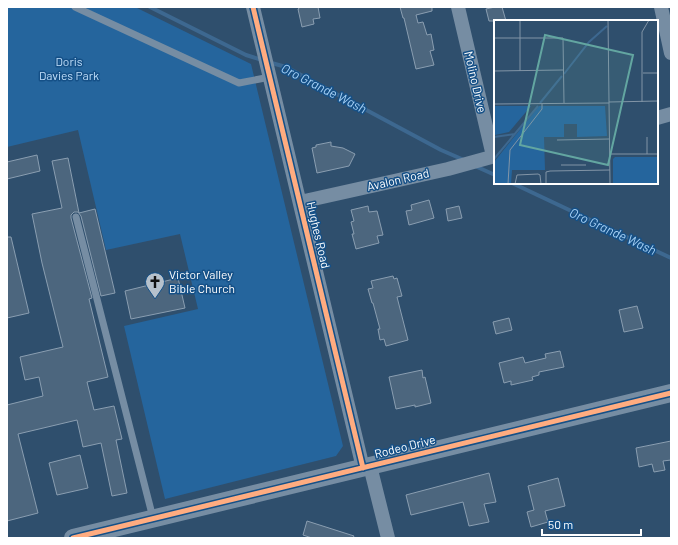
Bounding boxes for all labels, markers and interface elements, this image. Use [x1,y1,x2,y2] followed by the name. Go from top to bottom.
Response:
[494,20,658,184] inset map
[462,50,490,114] street label: Molino Drive
[39,54,99,82] park label: Doris Davies Park
[279,60,370,117] water label: Oro Grande Wash
[365,165,430,193] street label: Avalon Road
[304,200,333,270] street label: Hughes Road
[567,204,659,258] water label: Oro Grande Wash
[169,267,235,295] place label: Victor Valley Bible Church
[144,271,166,299] church icon: Victor Valley Bible Church
[373,432,437,460] street label: Rodeo Drive
[542,511,641,537] scale bar
[548,517,573,531] text: 50 m

